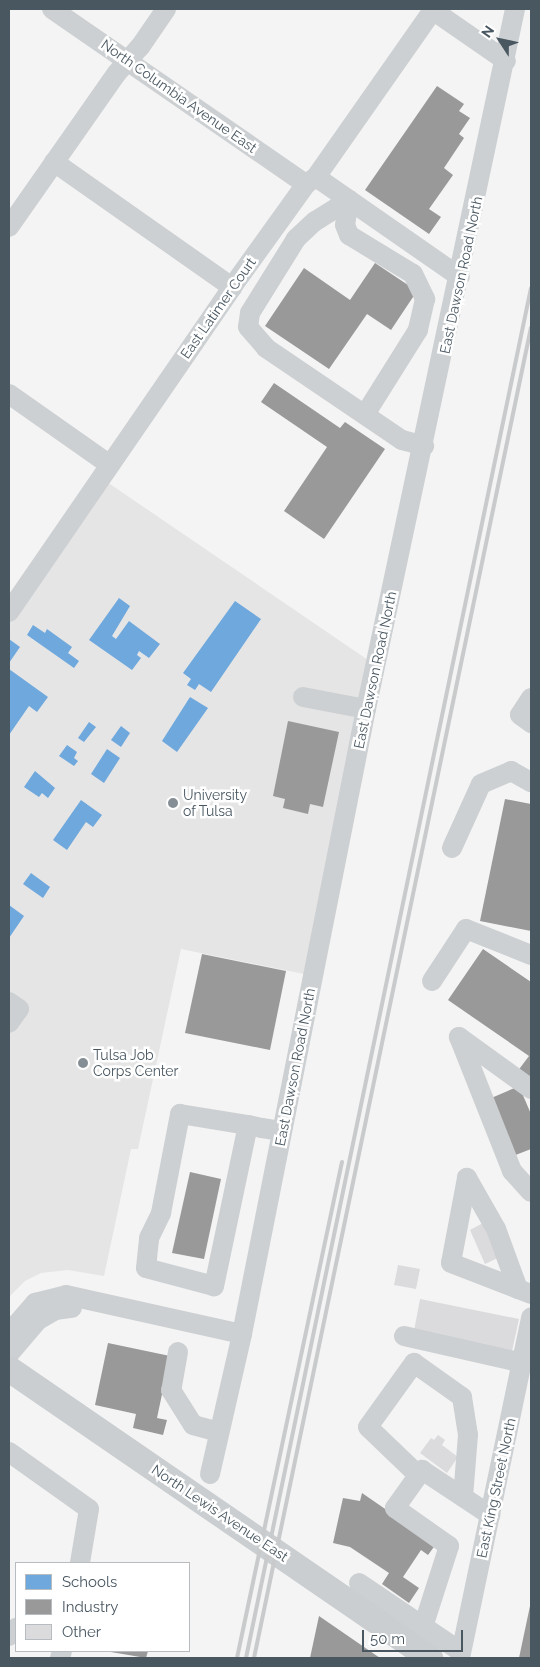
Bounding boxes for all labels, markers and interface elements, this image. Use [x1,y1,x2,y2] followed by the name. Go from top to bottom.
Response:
[475,15,525,65] north arrow
[478,22,497,40] text: N
[98,36,260,156] street label: North Columbia Avenue East
[436,195,486,355] street label: East Dawson Road North
[177,254,259,362] street label: East Latimer Court
[350,590,400,750] street label: East Dawson Road North
[183,787,247,820] place label: University of Tulsa
[167,797,179,809] marker: University of Tulsa
[271,987,319,1147] street label: East Dawson Road North
[93,1047,178,1080] place label: Tulsa Job Corps Center
[77,1057,89,1069] marker: Tulsa Job Corps Center
[473,1416,519,1560] street label: East King Street North
[148,1461,292,1565] street label: North Lewis Avenue East
[15,1562,190,1652] legend
[62,1573,117,1591] text: Schools
[62,1598,118,1616] text: Industry
[365,1620,466,1652] scale bar
[62,1623,101,1641] text: Other
[370,1630,405,1648] text: 50 m

